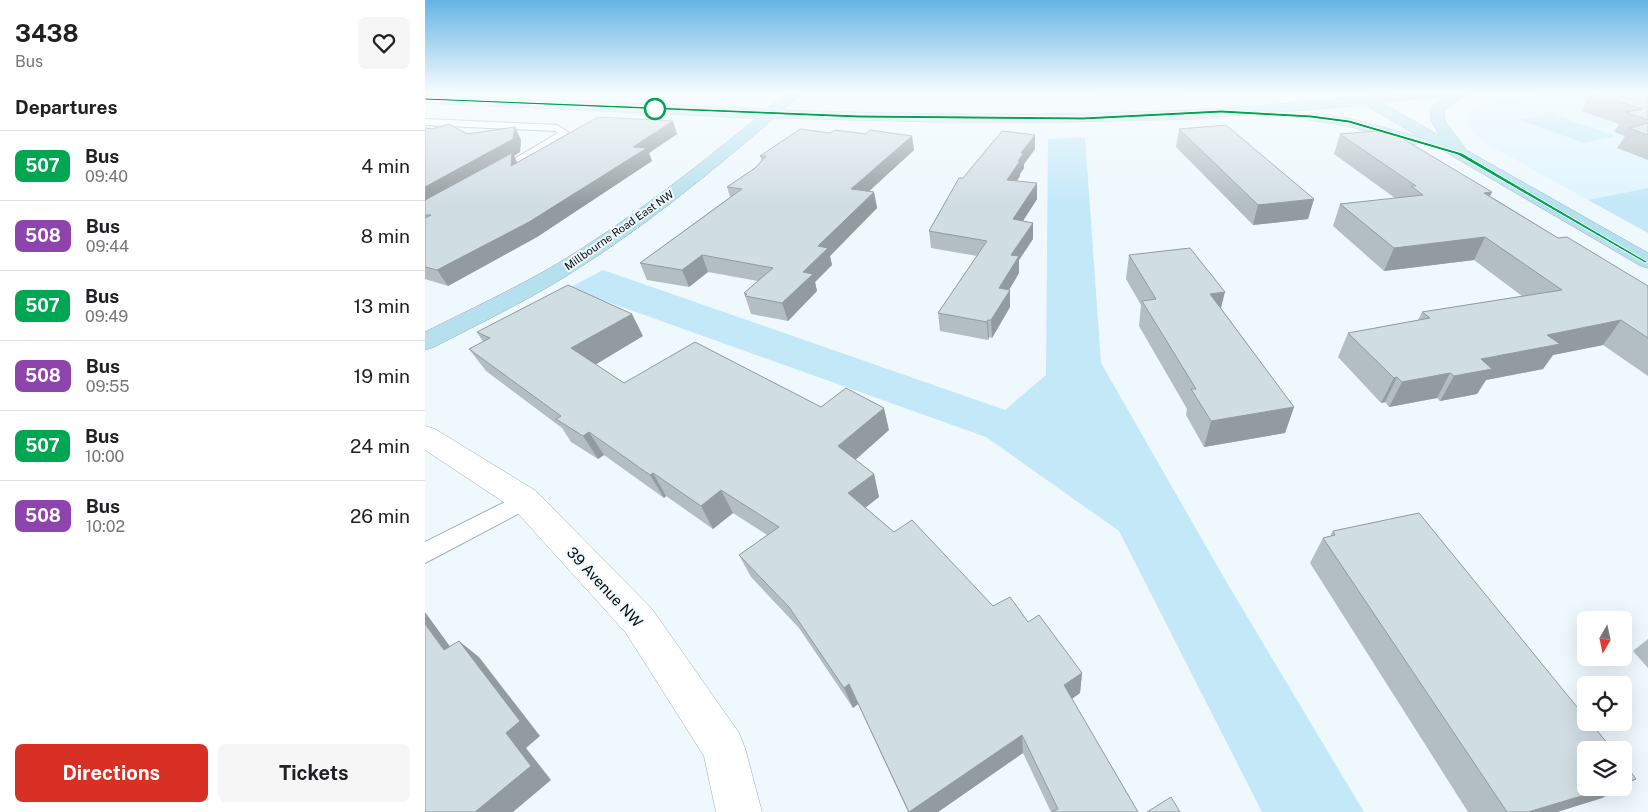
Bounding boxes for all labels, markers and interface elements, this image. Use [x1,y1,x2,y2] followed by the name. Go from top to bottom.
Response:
[358,17,410,69] button: heart
[15,19,79,47] text: 3438
[15,52,43,71] text: Bus
[15,96,118,118] text: Departures
[644,98,666,120] unlabelled marker
[85,145,119,167] text: Bus
[25,155,60,176] text: 507
[361,155,410,177] text: 4 min
[85,167,128,186] text: 09:40
[562,187,676,272] street label: Millbourne Road East NW
[86,215,120,237] text: Bus
[25,225,61,246] text: 508
[361,225,410,247] text: 8 min
[86,237,129,256] text: 09:44
[85,285,119,307] text: Bus
[25,295,60,316] text: 507
[353,295,410,317] text: 13 min
[85,307,128,326] text: 09:49
[86,355,120,377] text: Bus
[25,365,61,386] text: 508
[354,365,410,387] text: 19 min
[86,377,130,396] text: 09:55
[85,425,119,447] text: Bus
[25,435,60,456] text: 507
[350,435,410,457] text: 24 min
[85,447,124,466] text: 10:00
[86,495,120,517] text: Bus
[25,505,61,526] text: 508
[350,505,410,527] text: 26 min
[86,517,125,536] text: 10:02
[564,544,646,630] street label: 39 Avenue NW
[1577,611,1633,666] north arrow
[1577,611,1632,796] map controls
[1577,676,1632,731] button: locate
[1577,741,1632,796] button: layers
[15,744,208,802] button: Directions
[218,744,410,802] button: Tickets

